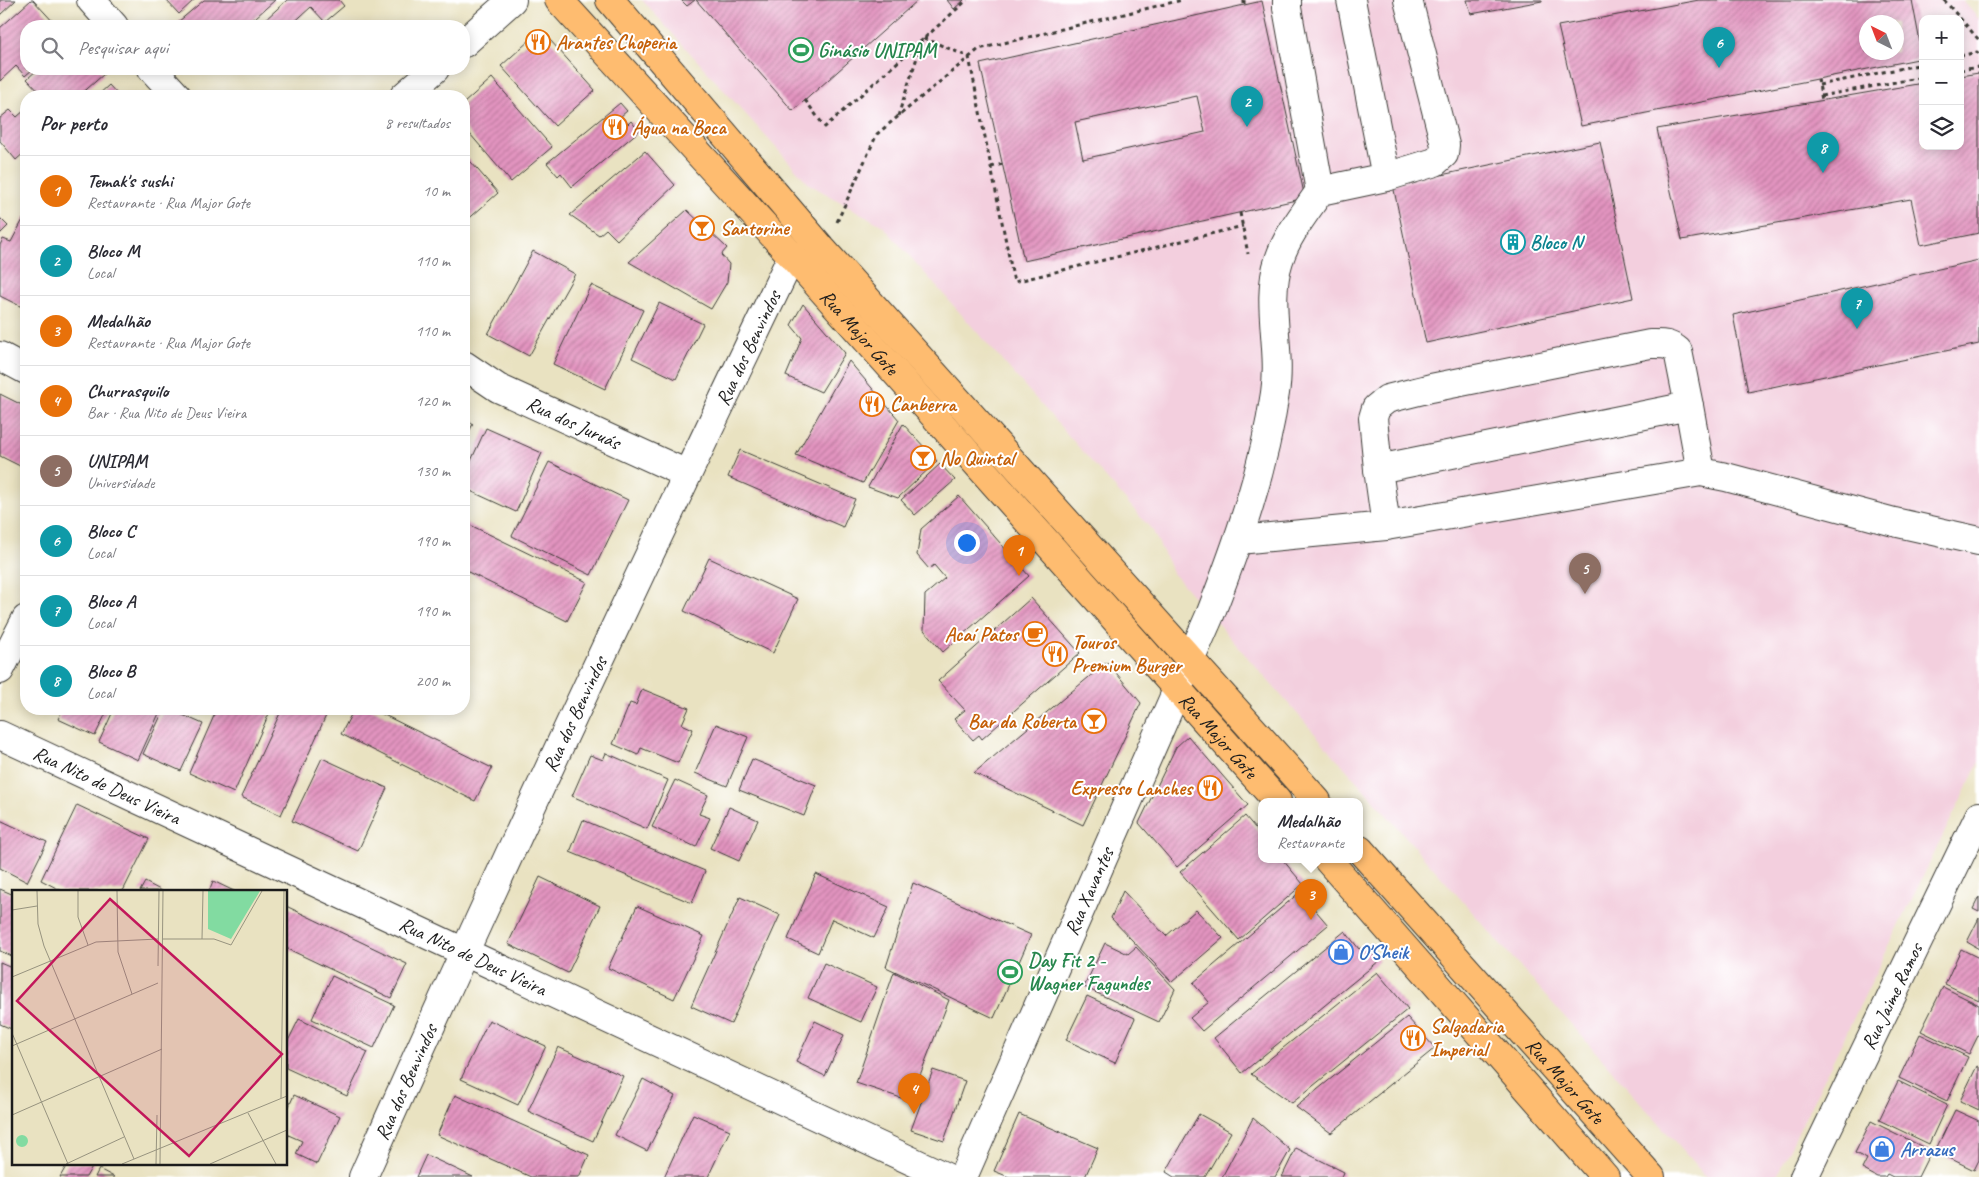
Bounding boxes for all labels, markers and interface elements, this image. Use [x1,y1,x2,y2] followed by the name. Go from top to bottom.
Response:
[1859,15,1904,60] north arrow
[1919,15,1964,150] map controls
[1919,15,1964,60] button: +
[20,20,470,75] search box
[1703,27,1735,68] pin: 6
[525,29,551,55] restaurant icon: Arantes Choperia
[556,30,678,55] place label: Arantes Choperia
[38,34,66,62] icon: search
[78,36,168,60] text: Pesquisar aqui
[788,37,814,63] sports icon: Ginásio UNIPAM
[818,38,938,63] place label: Ginásio UNIPAM
[1919,60,1964,105] button: −
[1231,86,1263,127] pin: 2
[1919,105,1964,150] button: layers
[40,110,107,136] text: Por perto
[385,113,450,133] text: 8 resultados
[602,114,628,140] restaurant icon: Água na Boca
[632,115,727,140] place label: Água na Boca
[1807,132,1839,173] pin: 8
[87,169,173,193] text: Temak's sushi
[52,181,60,201] text: 1
[423,181,450,201] text: 10 m
[87,193,250,213] text: Restaurante · Rua Major Gote
[689,215,715,241] bar icon: Santorine
[720,216,791,241] place label: Santorine
[1500,229,1526,255] building icon: Bloco N
[1530,230,1586,255] place label: Bloco N
[87,239,140,263] text: Bloco M
[52,251,60,271] text: 2
[416,251,450,271] text: 110 m
[87,263,114,283] text: Local
[815,284,905,381] street label: Rua Major Gote
[710,285,787,409] street label: Rua dos Benvindos
[1841,288,1873,329] pin: 7
[87,309,150,333] text: Medalhão
[52,321,60,341] text: 3
[416,321,450,341] text: 110 m
[87,333,250,353] text: Restaurante · Rua Major Gote
[87,379,168,403] text: Churrasquilo
[523,390,626,455] street label: Rua dos Juruás
[52,391,60,411] text: 4
[416,391,450,411] text: 120 m
[859,391,885,417] restaurant icon: Canberra
[890,392,958,417] place label: Canberra
[87,403,246,423] text: Bar · Rua Nito de Deus Vieira
[910,445,936,471] bar icon: No Quintal
[940,446,1017,471] place label: No Quintal
[87,449,147,473] text: UNIPAM
[53,461,59,481] text: 5
[416,461,450,481] text: 130 m
[87,473,154,493] text: Universidade
[87,519,135,543] text: Bloco C
[954,530,980,556] your location
[52,531,60,551] text: 6
[416,531,450,551] text: 190 m
[1003,535,1035,576] pin: 1
[87,543,114,563] text: Local
[1569,553,1601,594] pin: 5
[87,589,135,613] text: Bloco A
[52,601,60,621] text: 7
[416,601,450,621] text: 190 m
[87,613,114,633] text: Local
[1022,621,1048,647] cafe icon: Acaí Patos
[945,622,1020,647] place label: Acaí Patos
[1072,630,1184,678] place label: Touros Premium Burger
[1042,641,1068,667] restaurant icon: Touros Premium Burger
[537,651,613,775] street label: Rua dos Benvindos
[87,659,136,683] text: Bloco B
[52,671,60,691] text: 8
[416,671,450,691] text: 200 m
[87,683,114,703] text: Local
[1174,687,1264,785] street label: Rua Major Gote
[1081,708,1107,734] bar icon: Bar da Roberta
[968,709,1078,734] place label: Bar da Roberta
[29,740,186,831] street label: Rua Nito de Deus Vieira
[1197,775,1223,801] restaurant icon: Expresso Lanches
[1070,776,1194,801] place label: Expresso Lanches
[1258,798,1363,863] popup
[1277,809,1340,833] text: Medalhão
[1277,833,1344,853] text: Restaurante
[1058,842,1120,939] street label: Rua Xavantes
[1295,879,1327,920] pin: 3
[12,890,288,1164] inset map
[395,911,552,1002] street label: Rua Nito de Deus Vieira
[1855,937,1929,1053] street label: Rua Jaime Ramos
[1328,939,1354,965] shop icon: O'Sheik
[1358,940,1410,965] place label: O'Sheik
[1028,948,1151,996] place label: Day Fit 2 - Wagner Fagundes
[997,959,1023,985] sports icon: Day Fit 2 - Wagner Fagundes
[1430,1014,1505,1062] place label: Salgadaria Imperial
[369,1018,443,1144] street label: Rua dos Benvindos
[1400,1025,1426,1051] restaurant icon: Salgadaria Imperial
[1521,1033,1611,1130] street label: Rua Major Gote
[898,1073,930,1114] pin: 4
[1869,1136,1895,1162] shop icon: Arrazus
[1900,1137,1956,1162] place label: Arrazus

